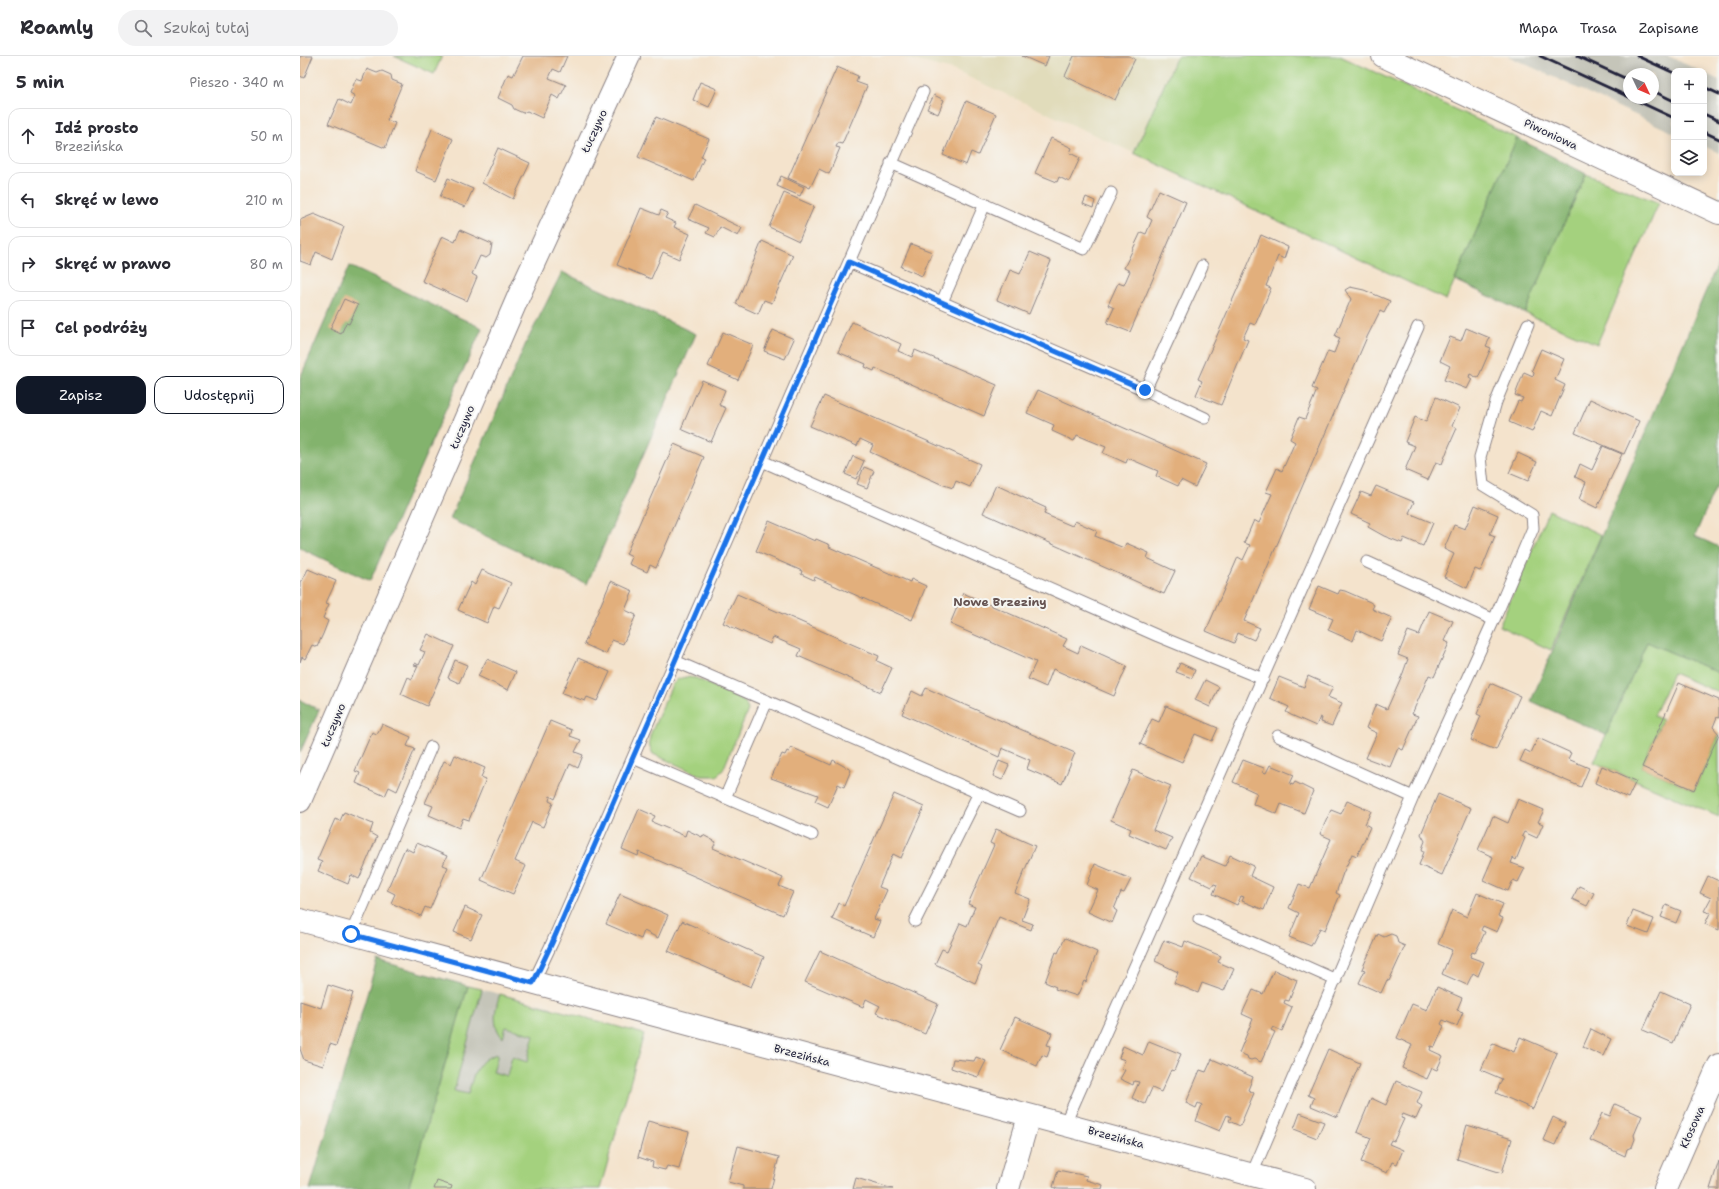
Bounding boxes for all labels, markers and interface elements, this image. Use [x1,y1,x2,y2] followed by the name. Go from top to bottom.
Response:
[118,10,398,46] search box
[20,15,94,40] text: Roamly
[132,17,154,39] icon: search
[164,18,249,38] text: Szukaj tutaj
[1519,19,1558,37] text: Mapa
[1580,19,1617,37] text: Trasa
[1639,19,1699,37] text: Zapisane
[1623,68,1659,104] north arrow
[1671,68,1707,176] map controls
[1671,68,1707,104] button: +
[16,71,64,93] text: 5 min
[190,74,284,91] text: Pieszo · 340 m
[1671,104,1707,140] button: −
[578,107,611,156] street label: Łuczywo
[1521,115,1580,154] street label: Piwoniowa
[55,118,139,138] text: Idź prosto
[17,125,39,147] icon: ahead
[250,128,283,145] text: 50 m
[55,138,123,155] text: Brzezińska
[1671,140,1707,176] button: layers
[17,189,39,211] icon: left
[55,190,159,210] text: Skręć w lewo
[245,192,283,209] text: 210 m
[17,253,39,275] icon: right
[55,254,171,274] text: Skręć w prawo
[249,256,283,273] text: 80 m
[17,317,39,339] icon: arrive
[55,318,147,338] text: Cel podróży
[16,376,146,414] button: Zapisz
[154,376,284,414] button: Udostępnij
[1136,381,1154,399] route end
[446,403,478,452] street label: Łuczywo
[953,594,1047,610] district label: Nowe Brzeziny
[317,701,349,750] street label: Łuczywo
[342,925,360,943] route start
[772,1041,832,1070] street label: Brzezińska
[1676,1103,1709,1151] street label: Kłosowa
[1086,1123,1146,1152] street label: Brzezińska

